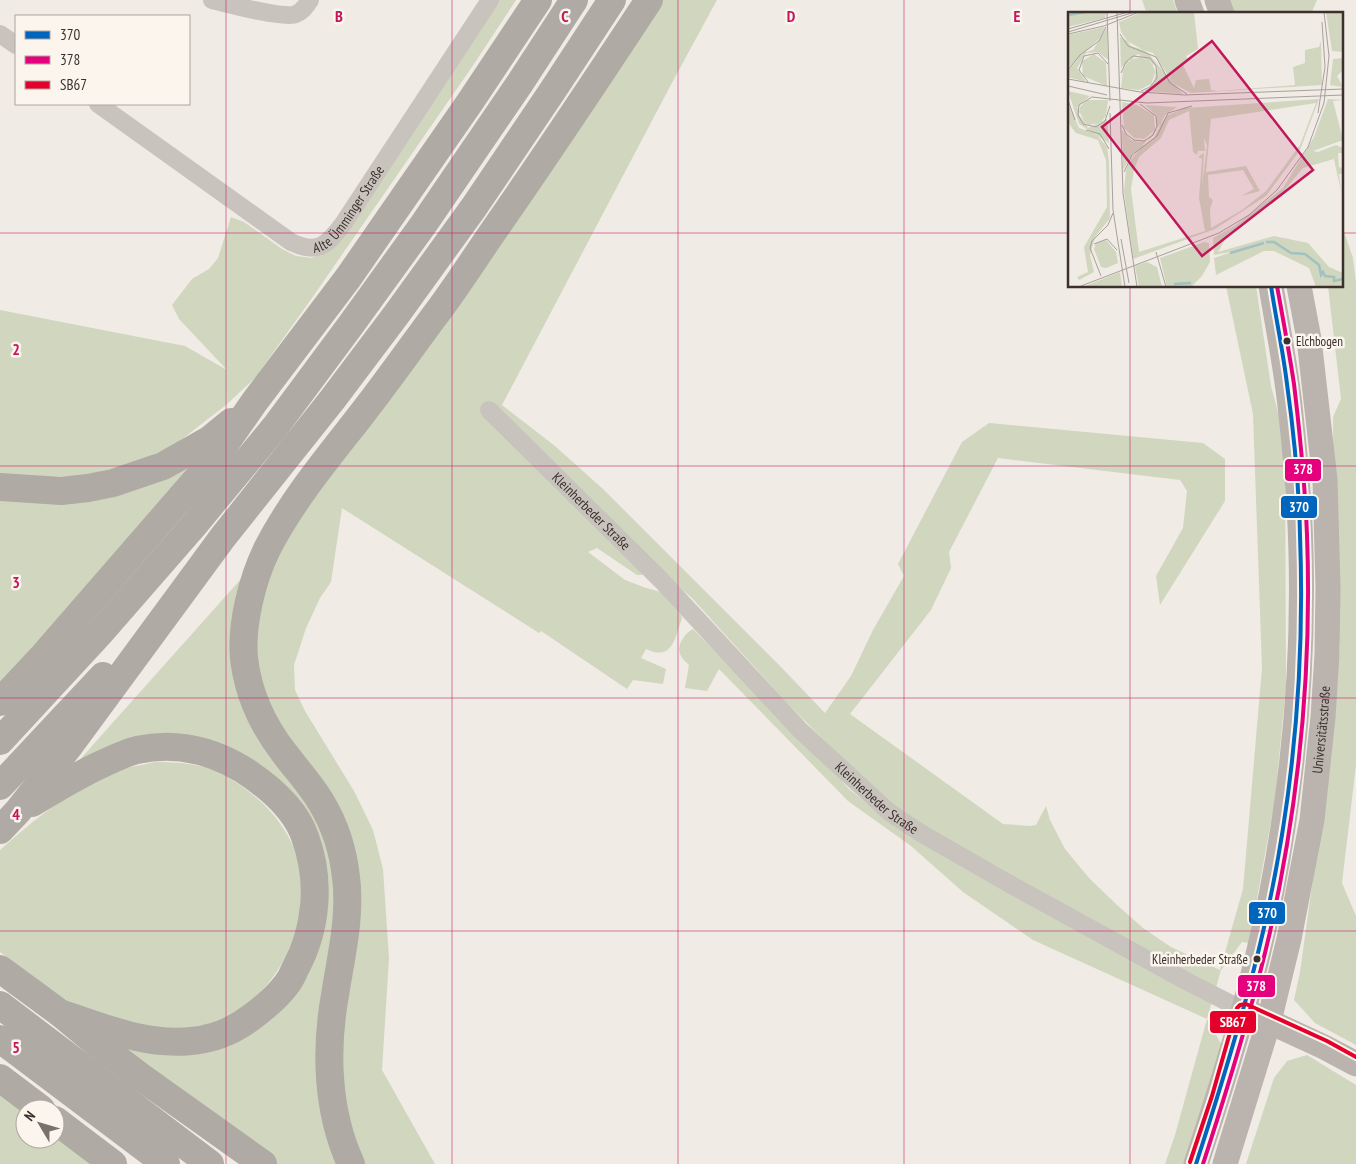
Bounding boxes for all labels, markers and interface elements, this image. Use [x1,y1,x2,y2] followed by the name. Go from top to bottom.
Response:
[335,6,343,26] text: B
[561,6,569,26] text: C
[787,6,796,26] text: D
[1014,6,1021,26] text: E
[1068,12,1344,288] inset map
[15,15,190,105] legend
[60,25,81,44] text: 370
[60,50,80,69] text: 378
[60,75,87,94] text: SB67
[311,162,388,257] street label: Alte Ümminger Straße
[1296,333,1343,350] place label: Elchbogen
[1282,336,1292,346] marker: Elchbogen
[12,339,20,359] text: 2
[1284,458,1322,482] line badge: 378
[1293,460,1313,478] text: 378
[548,468,635,554] street label: Kleinherbeder Straße
[1280,495,1318,519] line badge: 370
[1289,498,1309,516] text: 370
[12,572,20,592] text: 3
[1308,685,1334,774] street label: Universitätsstraße
[831,758,922,838] street label: Kleinherbeder Straße
[12,804,20,824] text: 4
[1248,901,1286,925] line badge: 370
[1257,904,1277,922] text: 370
[1152,951,1248,968] place label: Kleinherbeder Straße
[1252,954,1262,964] marker: Kleinherbeder Straße
[1237,974,1276,998] line badge: 378
[1246,977,1266,995] text: 378
[1209,1010,1257,1034] line badge: SB67
[1220,1013,1247,1031] text: SB67
[12,1037,20,1057] text: 5
[15,1099,65,1149] north arrow
[20,1107,39,1125] text: N

